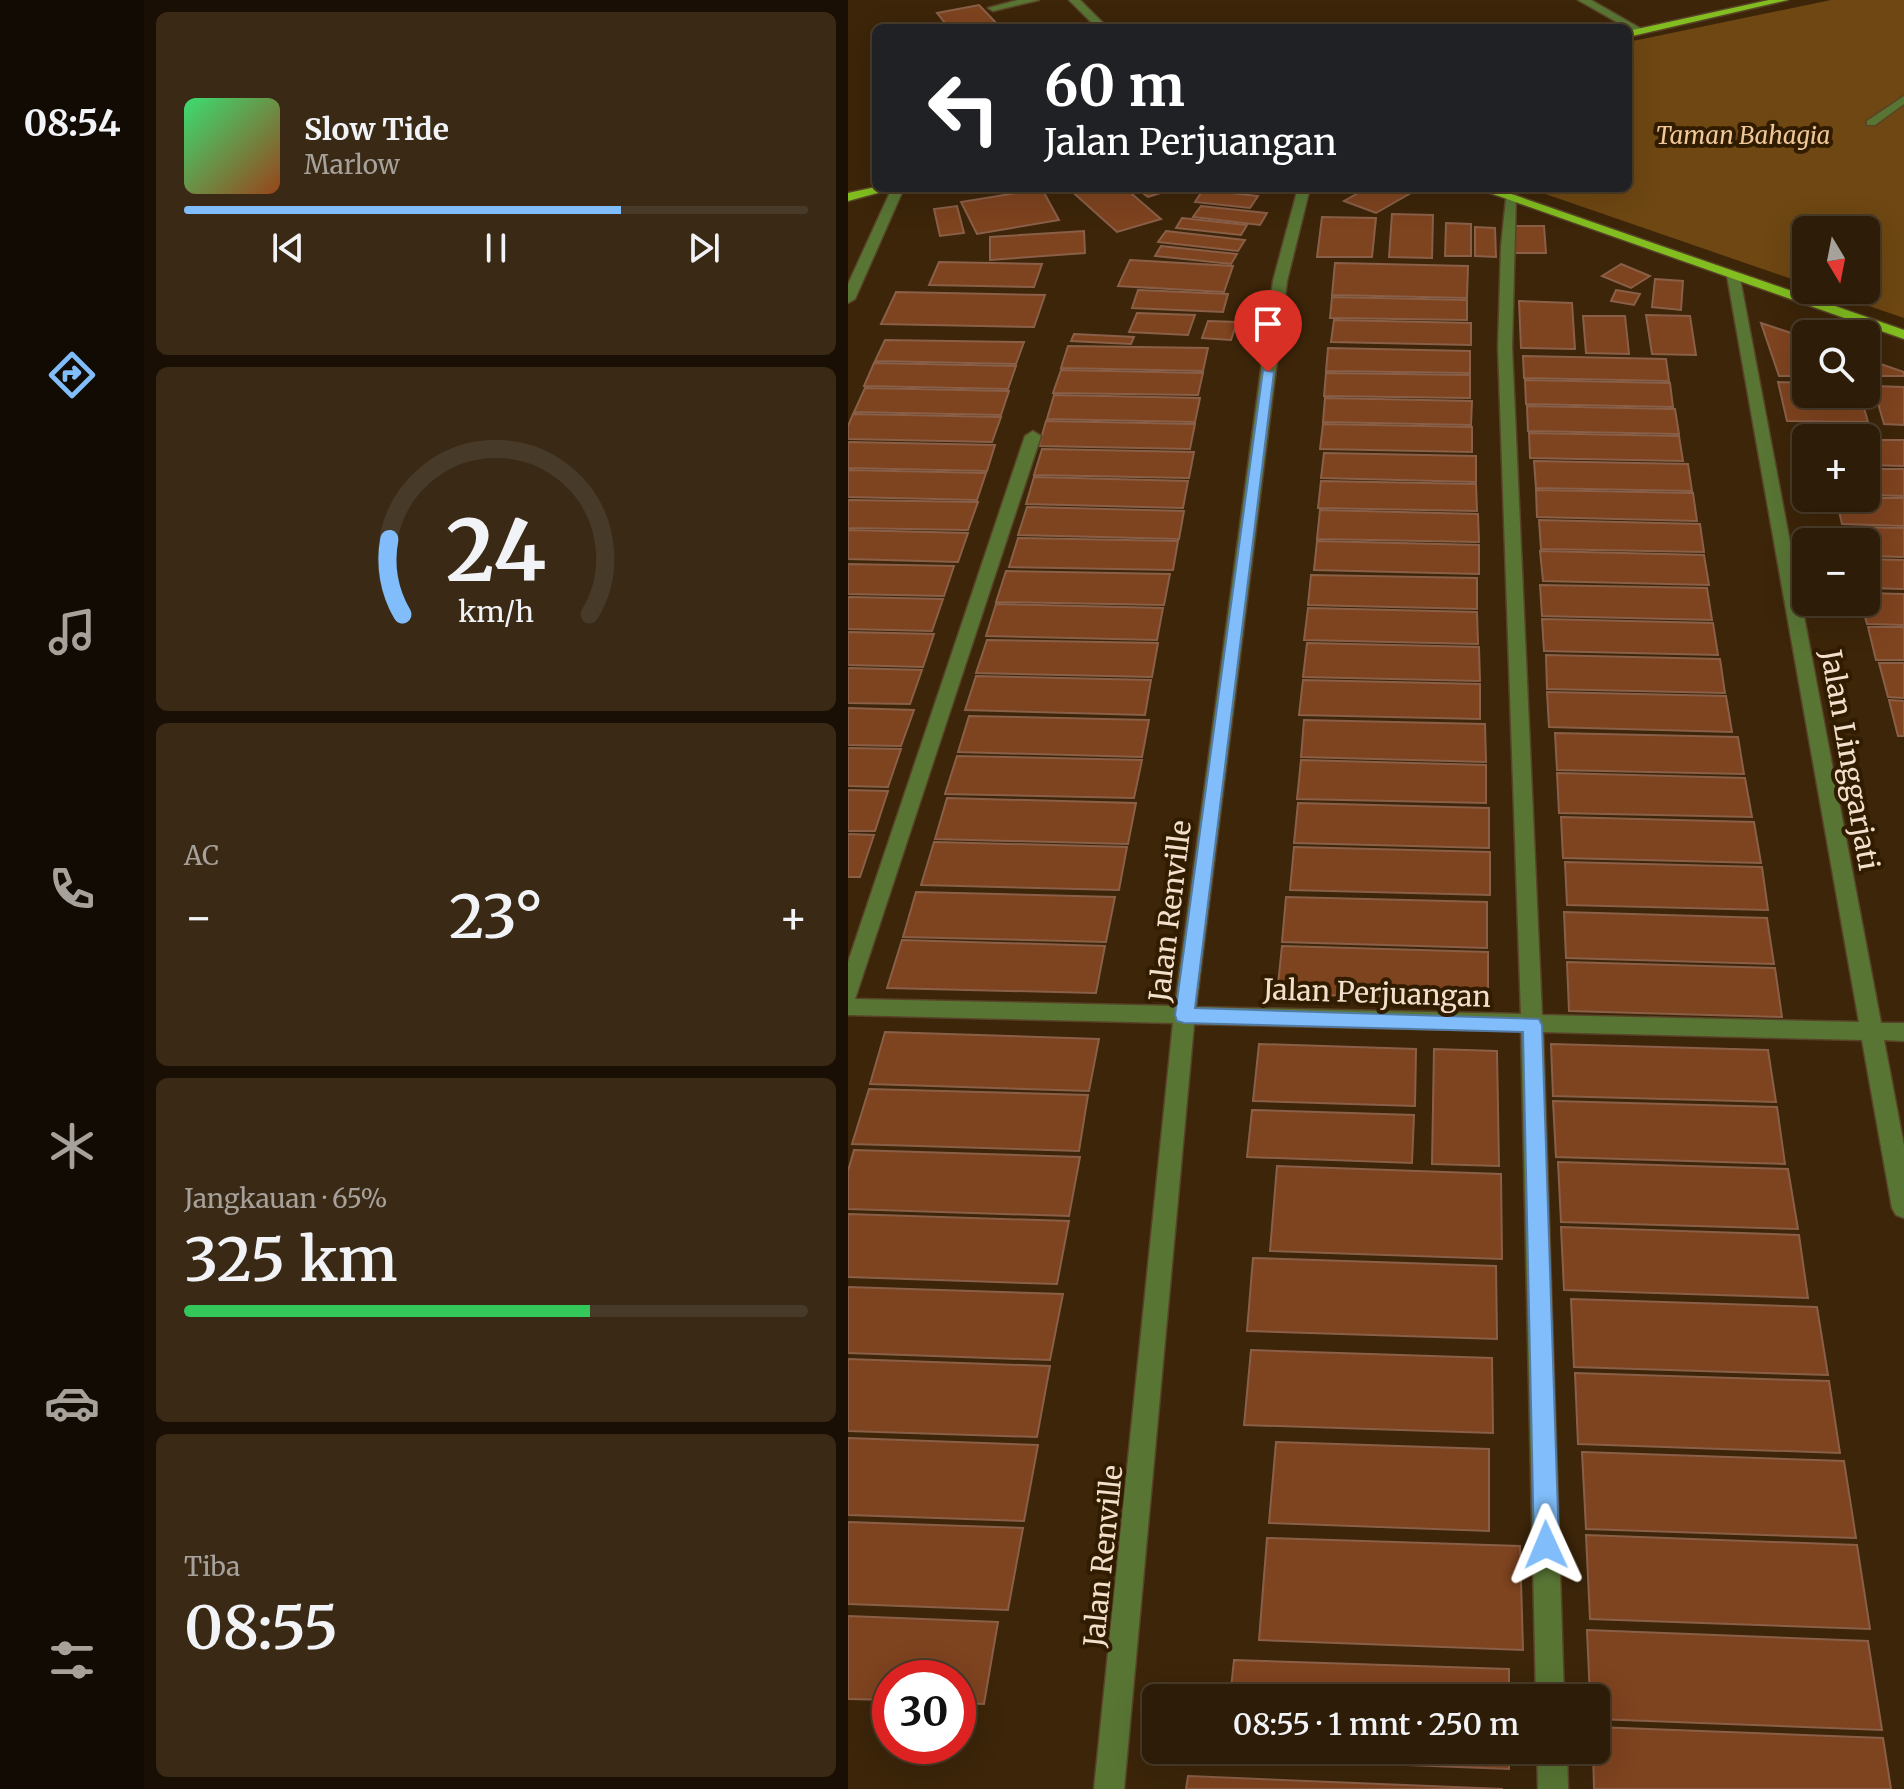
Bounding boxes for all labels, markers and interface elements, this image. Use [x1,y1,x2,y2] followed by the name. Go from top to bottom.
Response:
[1044,51,1185,121] text: 60 m
[912,56,1016,160] icon: left
[23,101,121,146] text: 08:54
[304,110,449,148] text: Slow Tide
[1044,120,1337,165] text: Jalan Perjuangan
[1656,120,1830,151] park label: Taman Bahagia
[304,148,400,181] text: Marlow
[1792,216,1880,304] north arrow
[1792,216,1880,616] map controls
[266,226,310,270] icon: previous
[474,226,518,270] icon: pause
[682,226,726,270] icon: next
[1234,290,1302,372] pin
[1246,302,1290,346] icon: arrive
[1792,320,1880,408] button: search
[44,347,100,403] icon: directions
[1792,424,1880,512] button: +
[446,499,546,604] text: 24
[1792,528,1880,616] button: −
[458,594,534,630] text: km/h
[44,604,100,660] icon: music
[1813,646,1887,873] street label: Jalan Linggarjati
[1141,818,1199,1005] street label: Jalan Renville
[184,839,219,872] text: AC
[44,861,100,917] icon: phone
[449,879,543,954] text: 23°
[184,890,213,945] text: −
[779,890,808,945] text: +
[1262,971,1491,1015] street label: Jalan Perjuangan
[44,1118,100,1174] icon: climate
[184,1182,387,1215] text: Jangkauan · 65%
[184,1222,398,1297] text: 325 km
[44,1375,100,1431] icon: car
[1075,1463,1130,1650] street label: Jalan Renville
[1504,1503,1588,1587] position arrow
[184,1550,240,1583] text: Tiba
[184,1590,338,1665] text: 08:55
[44,1632,100,1688] icon: filters
[872,1660,976,1764] speed limit sign: 30
[1233,1705,1519,1743] text: 08:55 · 1 mnt · 250 m

